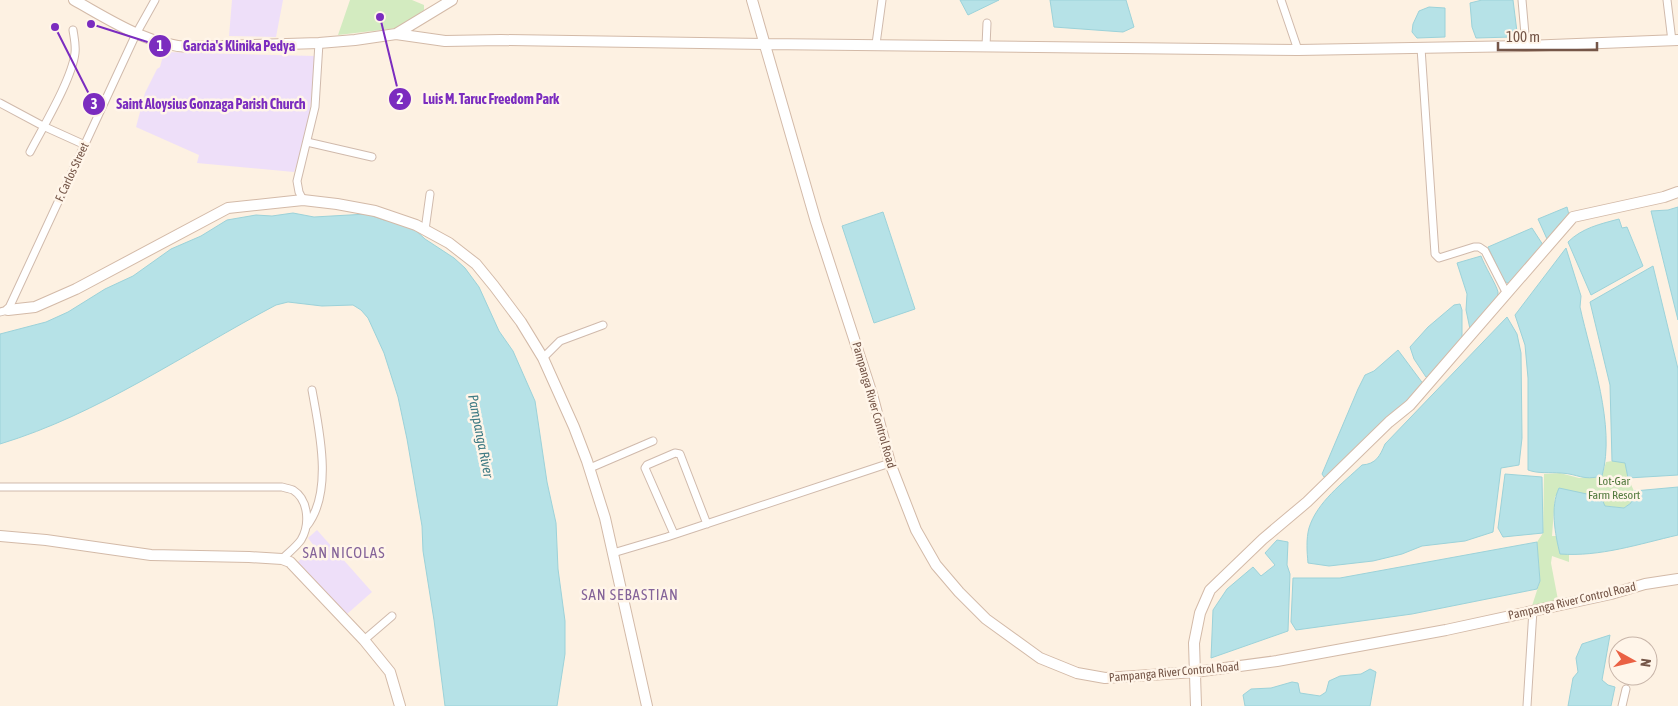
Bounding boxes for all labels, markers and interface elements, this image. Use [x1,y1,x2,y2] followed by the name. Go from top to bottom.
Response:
[1498,20,1597,52] scale bar
[1506,28,1540,45] text: 100 m
[148,32,305,61] callout: Garcia's Klinika Pedya
[156,37,164,54] text: 1
[183,38,296,54] text: Garcia's Klinika Pedya
[388,84,569,113] callout: Luis M. Taruc Freedom Park
[82,89,316,118] callout: Saint Aloysius Gonzaga Parish Church
[396,90,404,107] text: 2
[423,91,560,107] text: Luis M. Taruc Freedom Park
[90,95,98,112] text: 3
[116,96,306,112] text: Saint Aloysius Gonzaga Parish Church
[52,140,92,204] street label: F. Carlos Street
[849,340,899,470] street label: Pampanga River Control Road
[465,393,497,480] water label: Pampanga River
[1588,474,1641,502] park label: Lot-Gar Farm Resort
[303,544,385,561] district label: SAN NICOLAS
[1507,579,1637,623] street label: Pampanga River Control Road
[581,586,679,603] district label: SAN SEBASTIAN
[1608,636,1658,686] north arrow
[1637,658,1654,668] text: N
[1108,659,1240,685] street label: Pampanga River Control Road

